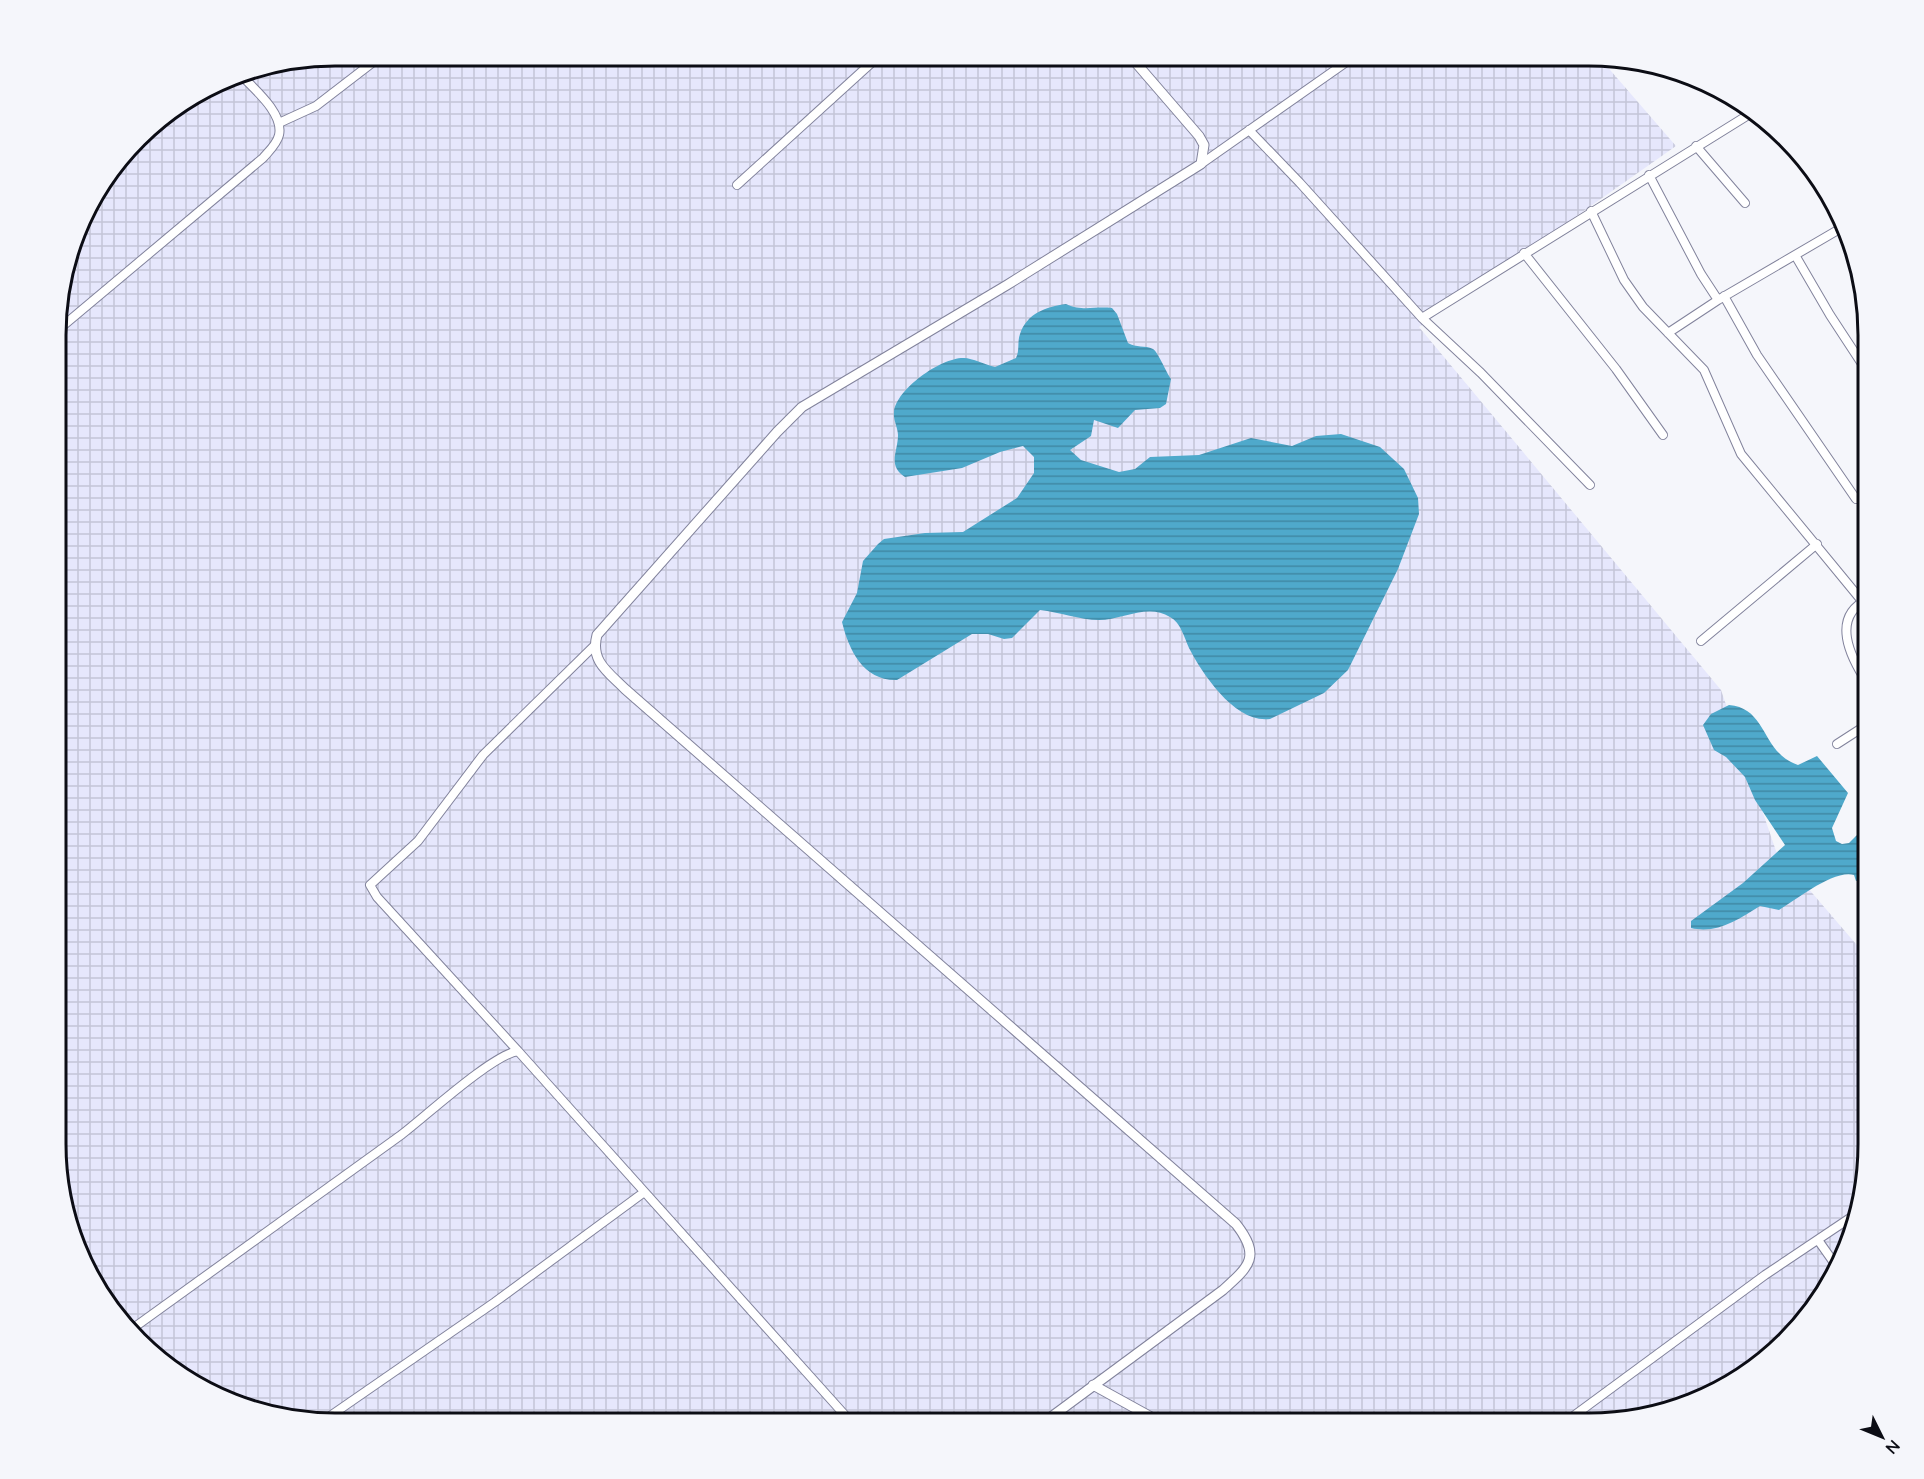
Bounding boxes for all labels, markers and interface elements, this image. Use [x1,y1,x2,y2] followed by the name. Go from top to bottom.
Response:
[1852,1407,1912,1467] north arrow
[1882,1436,1904,1458] text: N

